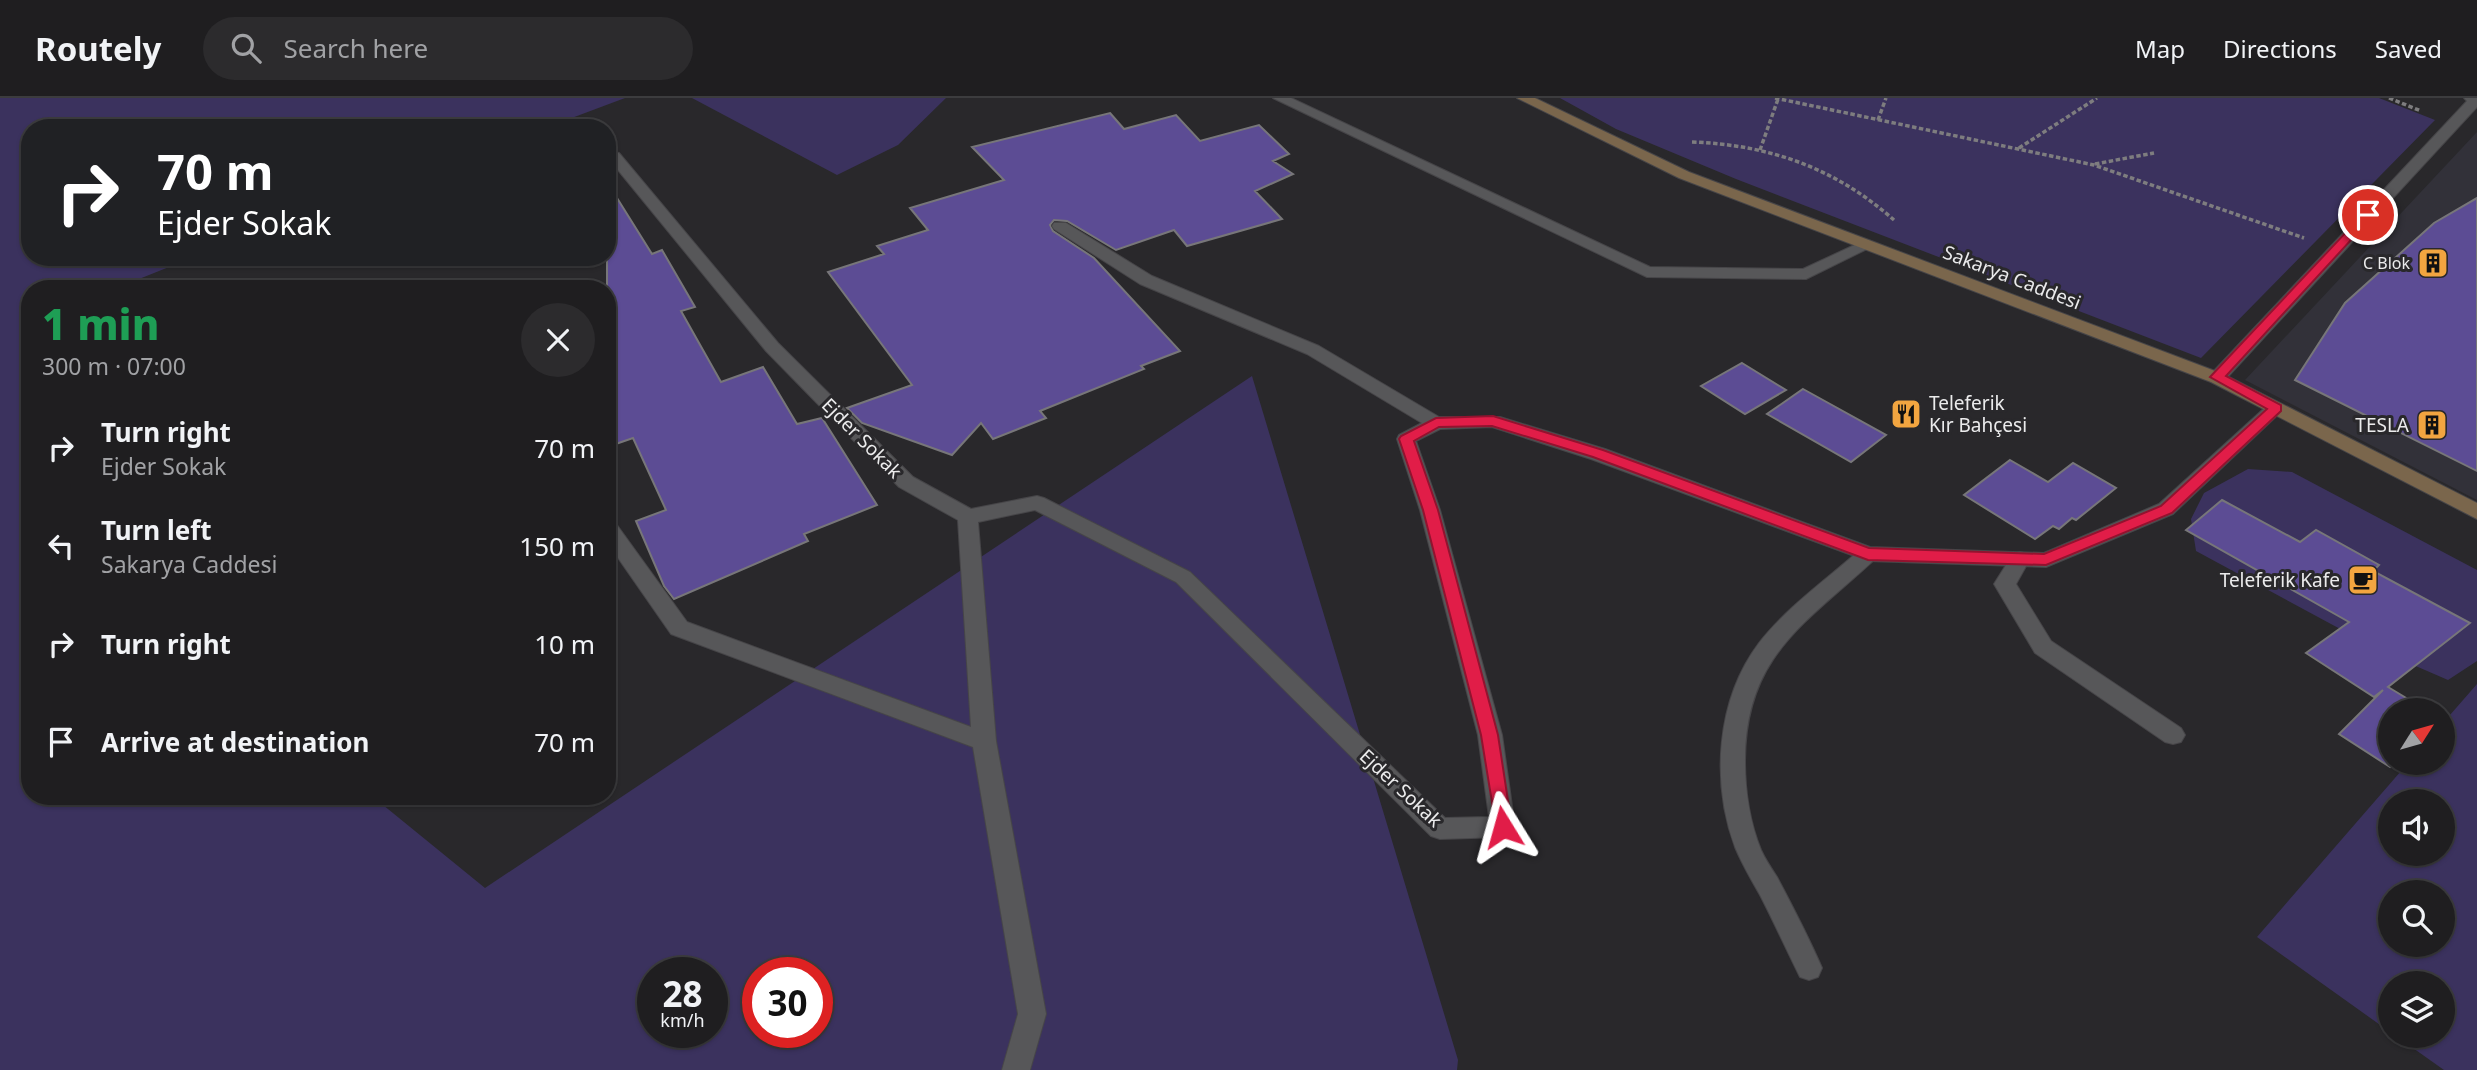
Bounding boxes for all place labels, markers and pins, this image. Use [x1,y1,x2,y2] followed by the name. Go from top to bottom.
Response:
[2338,185,2398,245] pin
[2416,246,2450,280] building icon: C Blok
[2363,252,2410,274] place label: C Blok
[1929,390,2027,438] place label: Teleferik Kır Bahçesi
[1889,397,1923,431] restaurant icon: Teleferik Kır Bahçesi
[2415,408,2449,442] building icon: TESLA
[2355,412,2410,438] place label: TESLA
[2346,563,2380,597] cafe icon: Teleferik Kafe
[2220,567,2340,593] place label: Teleferik Kafe

